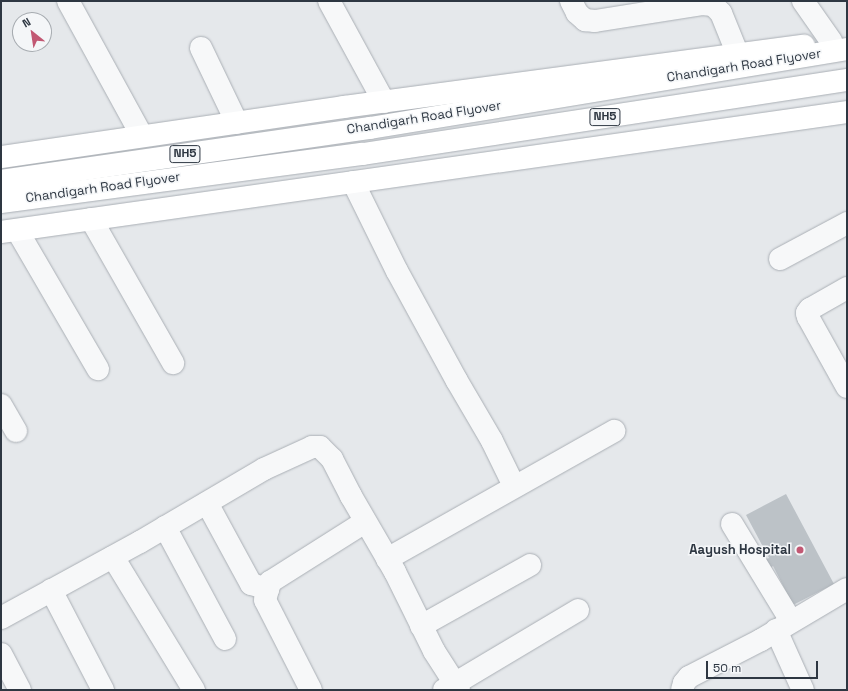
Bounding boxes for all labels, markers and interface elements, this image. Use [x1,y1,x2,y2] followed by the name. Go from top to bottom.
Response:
[12,12,52,52] north arrow
[20,15,33,30] text: N
[666,46,822,86] street label: Chandigarh Road Flyover
[346,98,502,138] street label: Chandigarh Road Flyover
[589,107,621,127] road number: NH5
[169,144,201,164] road number: NH5
[25,169,181,207] street label: Chandigarh Road Flyover
[689,542,791,558] place label: Aayush Hospital
[794,544,806,556] marker: Aayush Hospital
[708,653,820,679] scale bar
[713,660,741,676] text: 50 m

